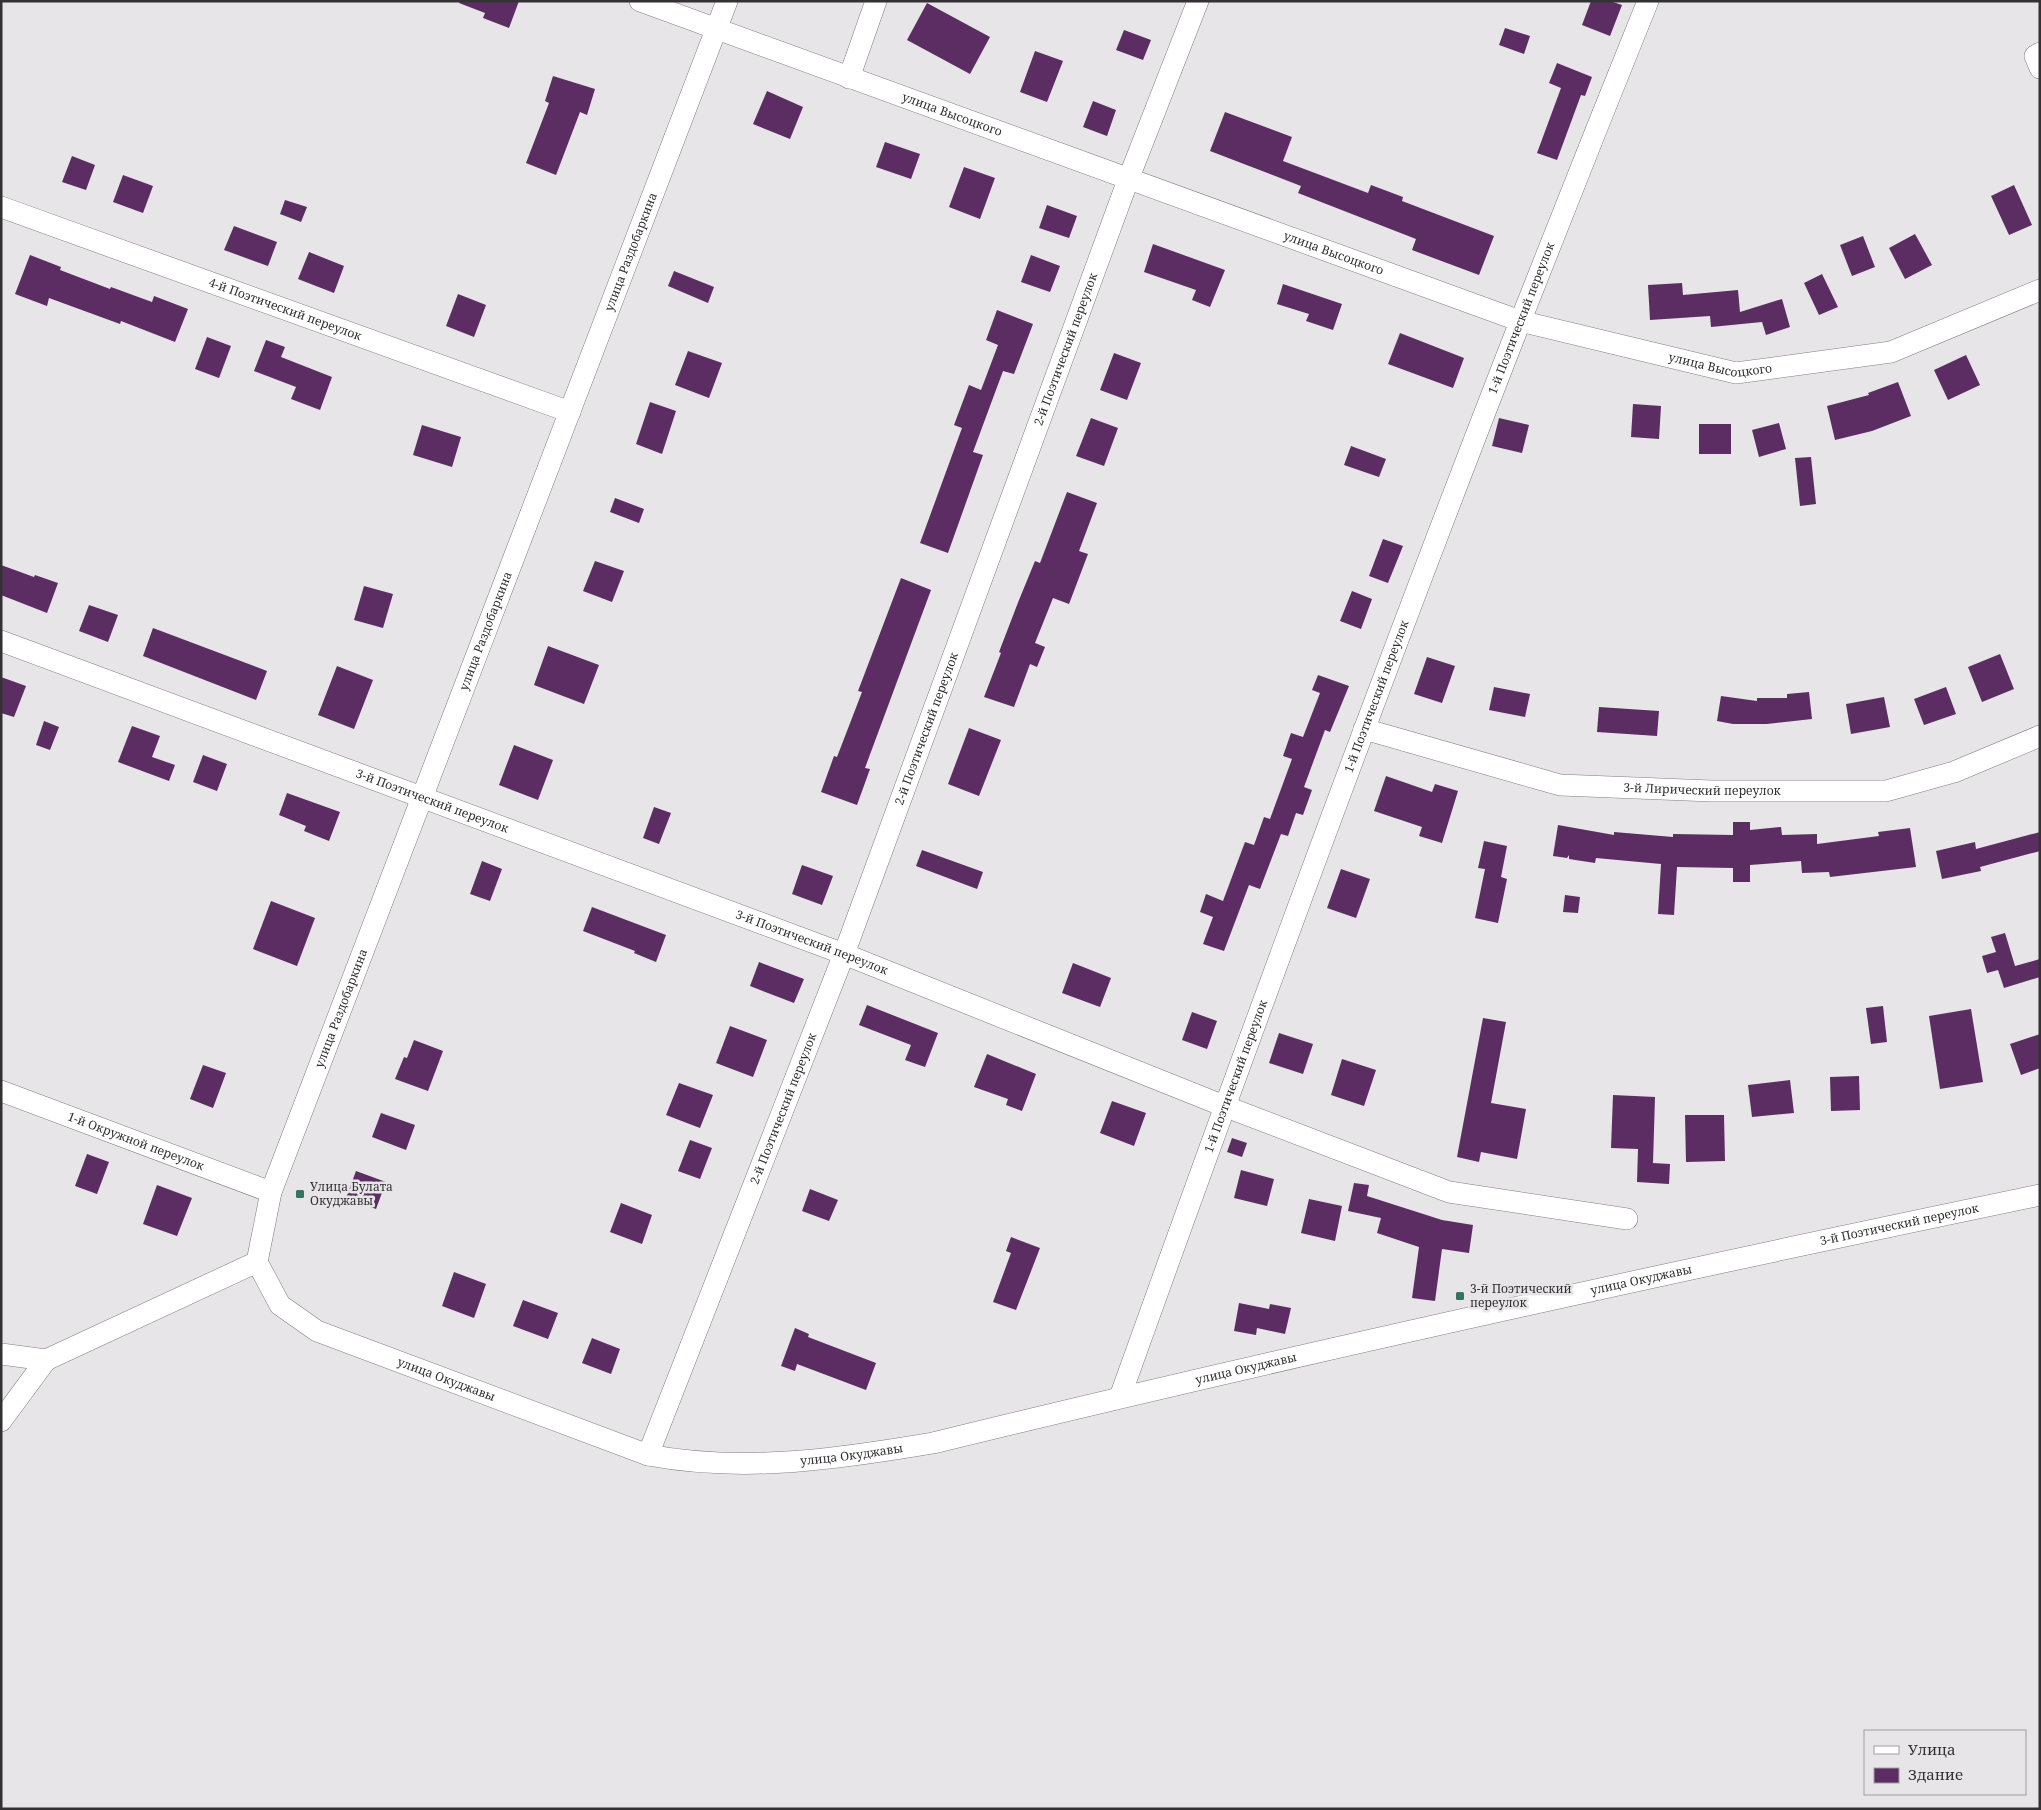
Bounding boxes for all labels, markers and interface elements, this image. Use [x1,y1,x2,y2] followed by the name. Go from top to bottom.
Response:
[900,88,1005,140] street label: улица Высоцкого
[600,190,661,314] street label: улица Раздобаркина
[1281,227,1386,279] street label: улица Высоцкого
[1484,239,1559,396] street label: 1-й Поэтический переулок
[1030,270,1101,428] street label: 2-й Поэтический переулок
[206,274,365,345] street label: 4-й Поэтический переулок
[1667,348,1773,381] street label: улица Высоцкого
[455,569,516,693] street label: улица Раздобаркина
[1340,617,1413,775] street label: 1-й Поэтический переулок
[890,649,962,807] street label: 2-й Поэтический переулок
[354,765,512,837] street label: 3-й Поэтический переулок
[1623,779,1782,799] street label: 3-й Лирический переулок
[733,906,891,979] street label: 3-й Поэтический переулок
[310,946,371,1070] street label: улица Раздобаркина
[1200,997,1272,1155] street label: 1-й Поэтический переулок
[746,1029,821,1187] street label: 2-й Поэтический переулок
[65,1108,208,1175] street label: 1-й Окружной переулок
[310,1178,393,1209] place label: Улица Булата Окуджавы
[294,1188,306,1200] marker: Улица Булата Окуджавы
[1818,1199,1981,1249] street label: 3-й Поэтический переулок
[1589,1260,1694,1299] street label: улица Окуджавы
[1470,1280,1572,1311] place label: 3-й Поэтический переулок
[1454,1290,1466,1302] marker: 3-й Поэтический переулок
[1194,1348,1298,1388] street label: улица Окуджавы
[395,1353,498,1405] street label: улица Окуджавы
[800,1439,904,1469] street label: улица Окуджавы
[1864,1730,2026,1795] legend
[1908,1739,1956,1759] text: Улица
[1908,1764,1963,1784] text: Здание

